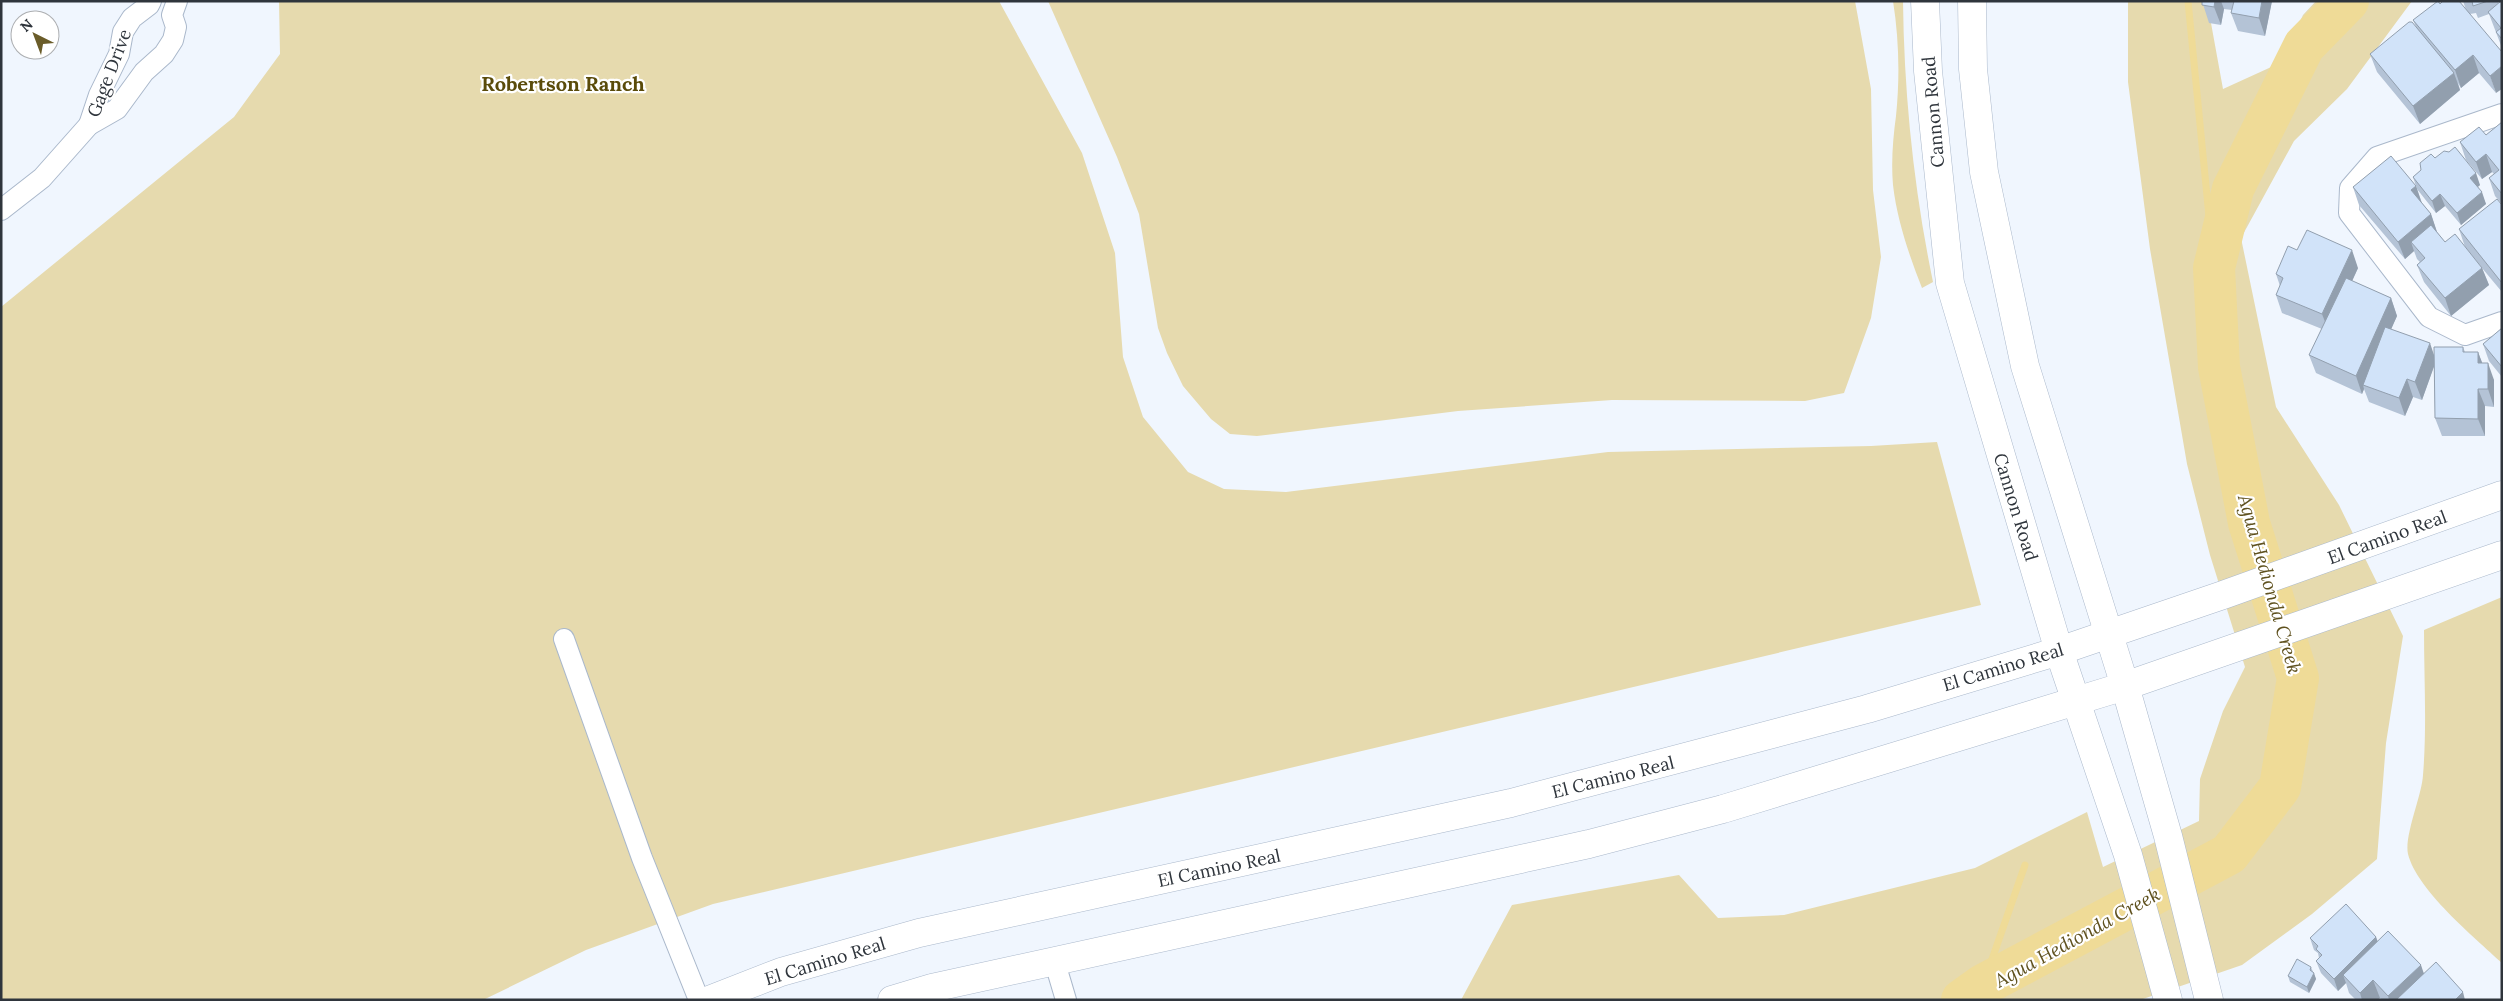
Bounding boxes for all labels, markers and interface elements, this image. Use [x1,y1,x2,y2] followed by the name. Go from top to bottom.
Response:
[10,10,60,60] north arrow
[16,15,36,36] text: N
[82,26,136,120] street label: Gage Drive
[1917,55,1949,169] street label: Cannon Road
[481,71,645,96] district label: Robertson Ranch
[1989,450,2043,564] street label: Cannon Road
[2233,491,2307,677] water label: Agua Hedionda Creek
[2324,505,2450,569] street label: El Camino Real
[1940,638,2066,696] street label: El Camino Real
[1550,751,1677,803] street label: El Camino Real
[1155,844,1283,892] street label: El Camino Real
[1989,881,2164,993] water label: Agua Hedionda Creek
[762,932,888,990] street label: El Camino Real

